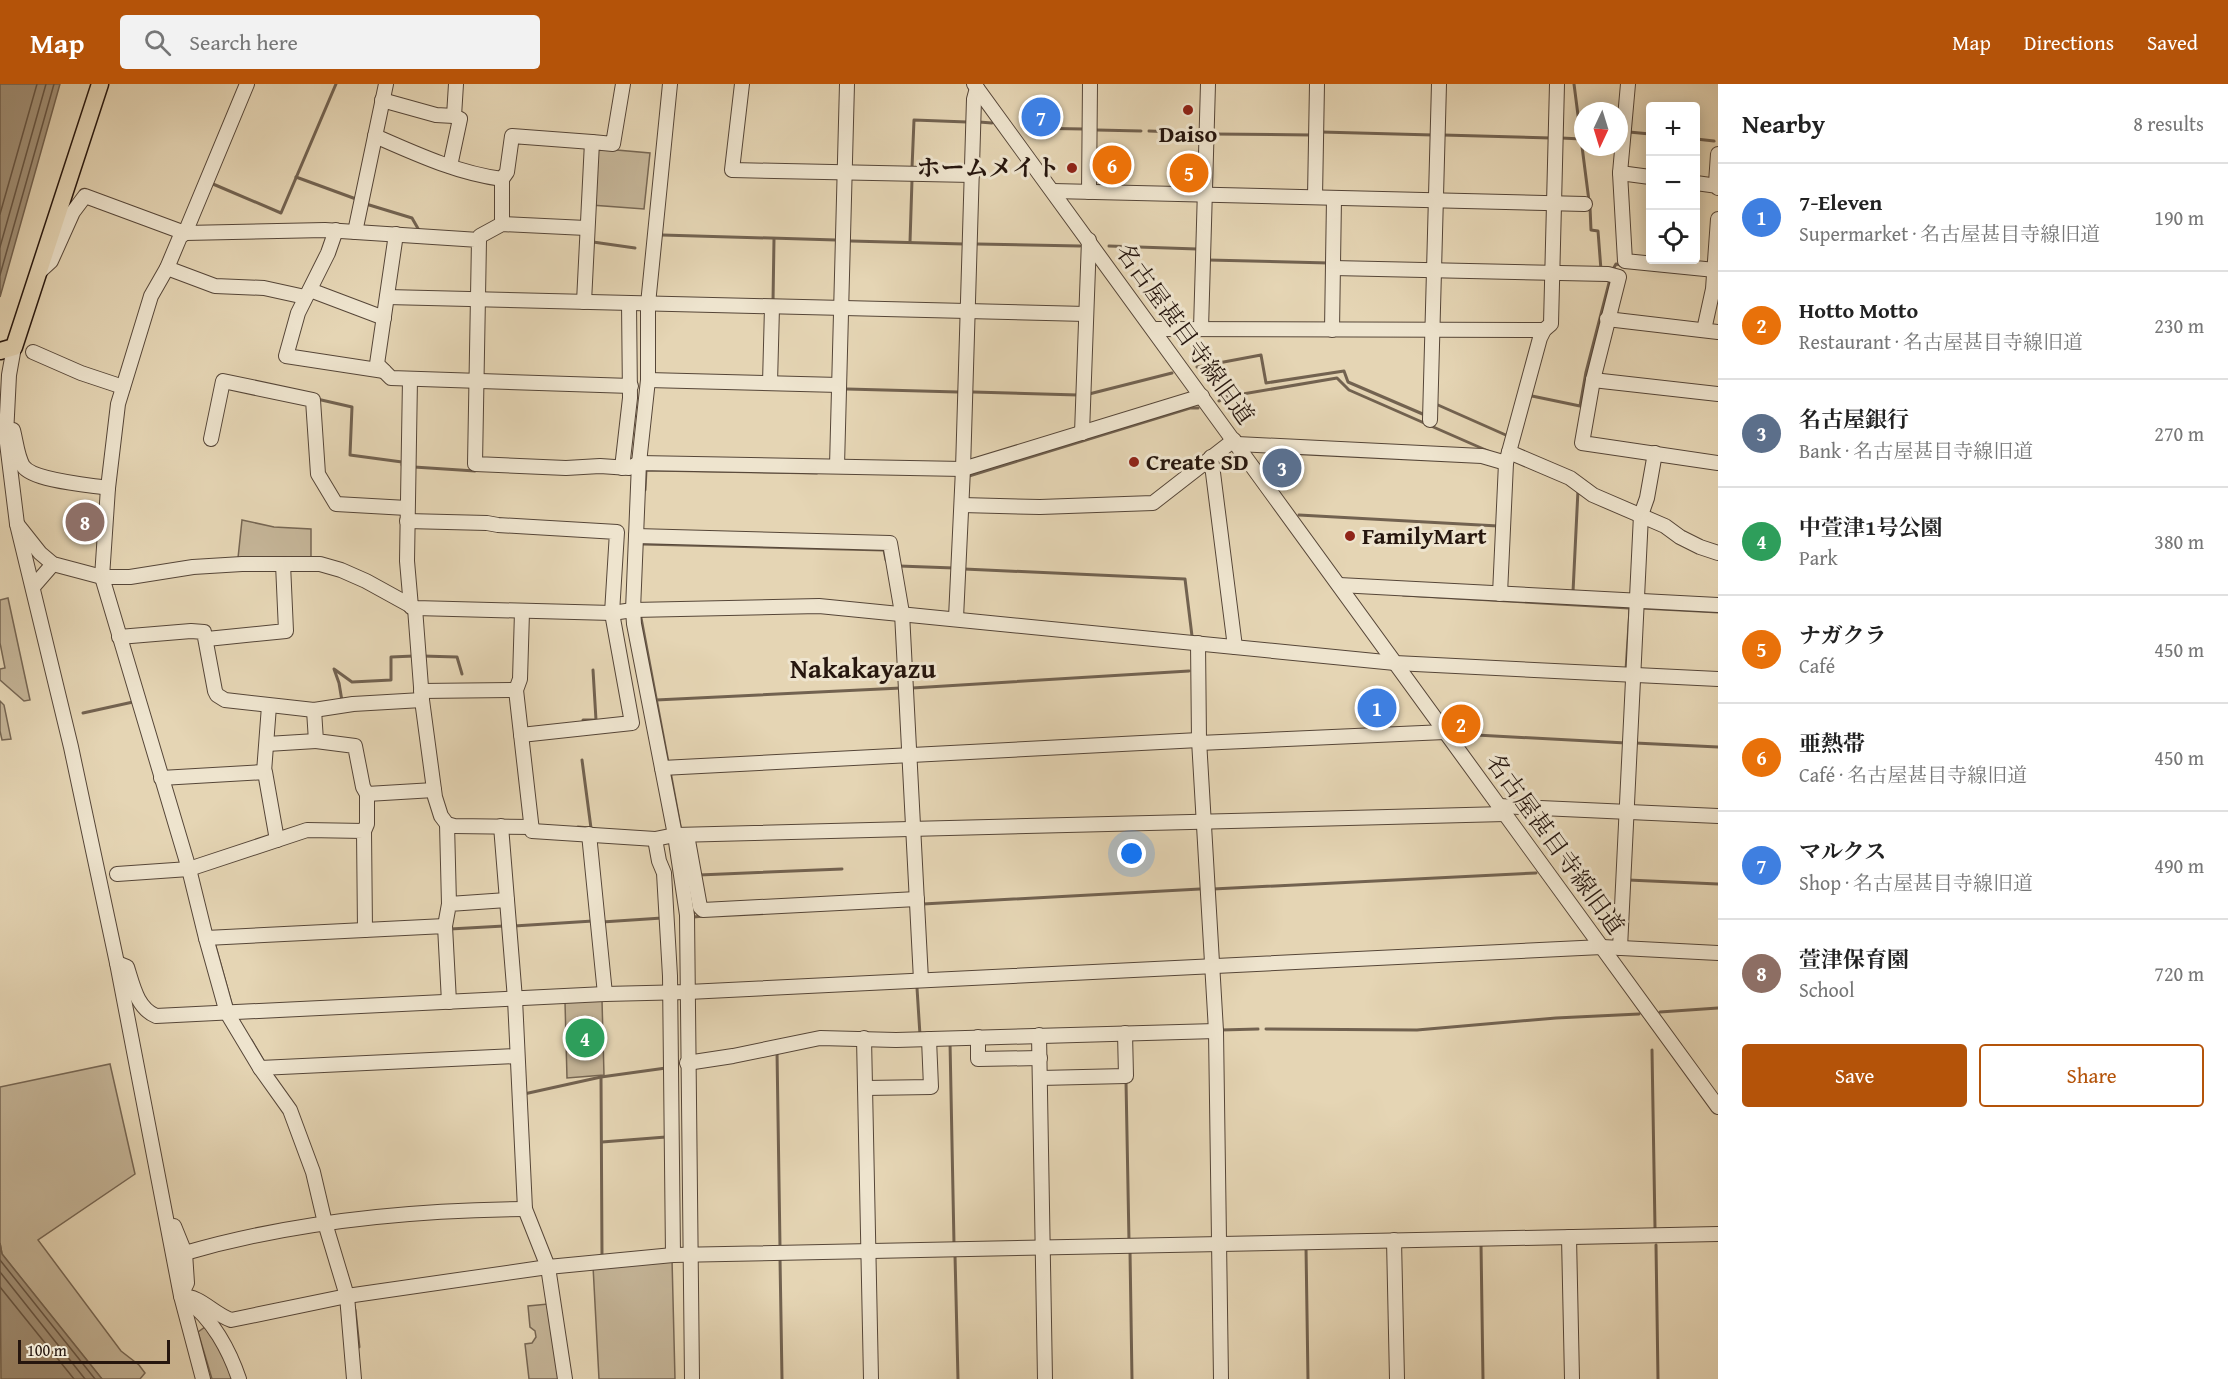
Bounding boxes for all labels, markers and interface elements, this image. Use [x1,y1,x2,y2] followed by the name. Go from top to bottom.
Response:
[120,15,540,69] search box
[30,22,84,63] text: Map
[141,26,174,59] icon: search
[189,26,298,58] text: Search here
[1952,27,1991,58] text: Map
[2024,27,2114,58] text: Directions
[2147,27,2198,58] text: Saved
[1022,94,1060,140] pin: 7
[1574,102,1628,156] north arrow
[1646,102,1700,264] map controls
[1646,102,1700,156] button: +
[1181,103,1195,117] marker: Daiso
[1742,104,1825,143] text: Nearby
[2133,109,2204,138] text: 8 results
[1159,116,1217,151] place label: Daiso
[1092,142,1132,188] pin: 6
[916,150,1060,185] place label: ホームメイト
[1170,150,1208,196] pin: 5
[1646,156,1700,210] button: −
[1065,161,1079,175] marker: ホームメイト
[1799,186,1882,218] text: 7-Eleven
[1756,203,1767,232] text: 1
[2154,203,2204,232] text: 190 m
[1646,210,1700,264] button: locate
[1799,219,2100,248] text: Supermarket · 名古屋甚目寺線旧道
[1108,236,1263,431] street label: 名古屋甚目寺線旧道
[1799,294,1918,326] text: Hotto Motto
[1756,311,1767,340] text: 2
[2154,311,2204,340] text: 230 m
[1799,327,2083,356] text: Restaurant · 名古屋甚目寺線旧道
[1799,403,1909,435] text: 名古屋銀行
[1756,419,1767,448] text: 3
[2154,419,2204,448] text: 270 m
[1799,436,2033,465] text: Bank · 名古屋甚目寺線旧道
[1146,444,1249,479] place label: Create SD
[1262,446,1302,490] pin: 3
[1127,455,1141,469] marker: Create SD
[66,500,104,544] pin: 8
[1799,511,1942,543] text: 中萱津1号公園
[1362,518,1487,553] place label: FamilyMart
[1756,527,1767,556] text: 4
[2154,527,2204,556] text: 380 m
[1343,529,1357,543] marker: FamilyMart
[1799,543,1838,572] text: Park
[1799,619,1887,651] text: ナガクラ
[1756,635,1767,664] text: 5
[2154,635,2204,664] text: 450 m
[790,648,936,688] district label: Nakakayazu
[1799,651,1835,680] text: Café
[1358,686,1396,730] pin: 1
[1442,702,1480,746] pin: 2
[1799,727,1865,759] text: 亜熱帯
[1756,743,1767,772] text: 6
[2154,743,2204,772] text: 450 m
[1478,746,1633,941] street label: 名古屋甚目寺線旧道
[1799,760,2027,789] text: Café · 名古屋甚目寺線旧道
[1799,835,1886,867] text: マルクス
[1117,839,1146,868] your location
[1756,851,1767,880] text: 7
[2154,851,2204,880] text: 490 m
[1799,868,2033,897] text: Shop · 名古屋甚目寺線旧道
[1799,943,1909,975] text: 萱津保育園
[1756,959,1767,988] text: 8
[2154,959,2204,988] text: 720 m
[1799,975,1855,1004] text: School
[566,1016,604,1060] pin: 4
[1742,1044,1967,1107] button: Save
[1979,1044,2204,1107] button: Share
[18,1337,170,1364] scale bar
[27,1338,67,1362] text: 100 m

